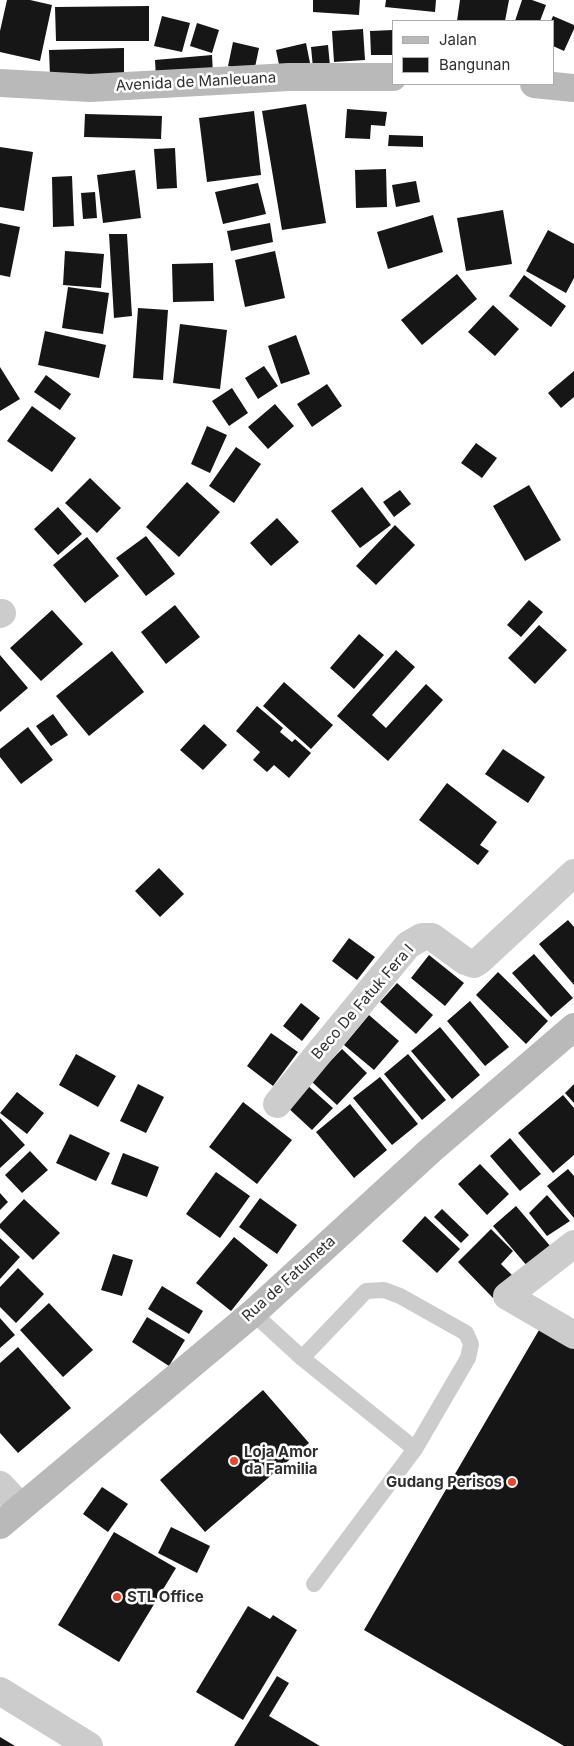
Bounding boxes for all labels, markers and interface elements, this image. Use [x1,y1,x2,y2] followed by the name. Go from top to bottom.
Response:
[392,20,554,85] legend
[439,30,477,49] text: Jalan
[439,55,510,74] text: Bangunan
[115,69,277,95] street label: Avenida de Manleuana
[308,941,418,1063] street label: Beco De Fatuk Fera I
[239,1232,339,1326] street label: Rua de Fatumeta
[244,1443,318,1478] place label: Loja Amor da Familia
[228,1455,240,1467] marker: Loja Amor da Familia
[386,1473,502,1491] place label: Gudang Perisos
[506,1476,518,1488] marker: Gudang Perisos
[127,1588,204,1606] place label: STL Office
[111,1591,123,1603] marker: STL Office

